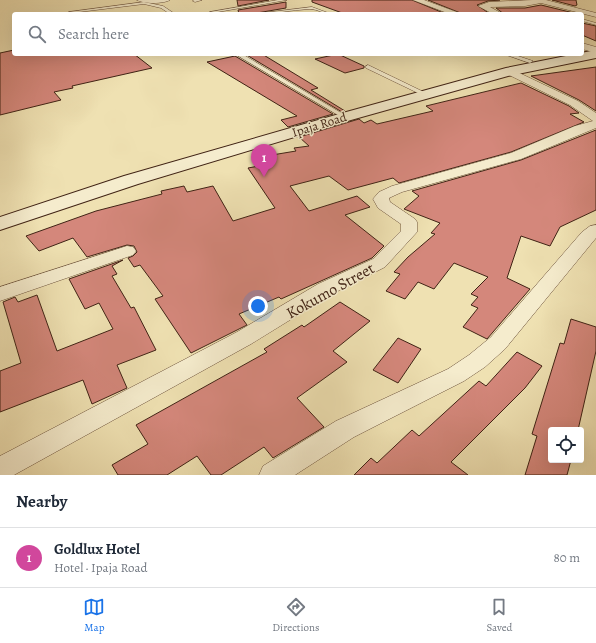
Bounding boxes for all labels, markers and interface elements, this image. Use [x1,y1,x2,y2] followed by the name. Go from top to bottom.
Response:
[12,12,584,56] search box
[26,23,48,45] icon: search
[58,24,129,44] text: Search here
[290,108,349,141] street label: Ipaja Road
[251,144,277,177] pin: 1
[282,258,379,324] street label: Kokumo Street
[248,296,268,316] your location
[548,427,584,463] map controls
[548,427,584,463] button: locate
[16,490,67,513] text: Nearby
[54,539,140,559] text: Goldlux Hotel
[27,549,31,566] text: 1
[553,549,580,566] text: 80 m
[54,559,148,576] text: Hotel · Ipaja Road
[83,596,105,635] tab: Map
[272,596,320,635] tab: Directions
[486,596,513,635] tab: Saved

